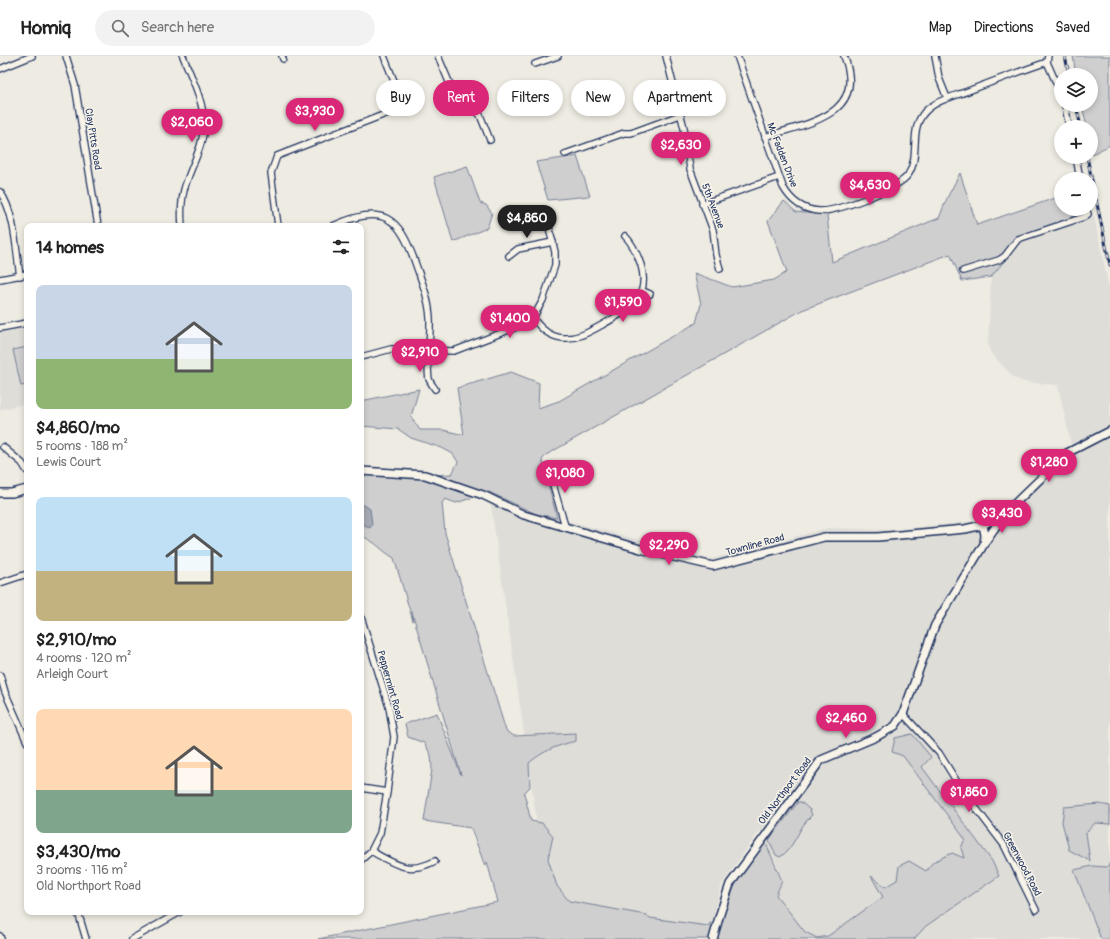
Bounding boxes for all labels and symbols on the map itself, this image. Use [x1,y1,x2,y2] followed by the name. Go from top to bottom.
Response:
[282,98,348,132] pin: $3,930
[82,107,104,171] street label: Clay Pitts Road
[159,109,225,143] pin: $2,060
[764,121,800,189] street label: Mc Fadden Drive
[648,132,714,166] pin: $2,630
[837,172,903,206] pin: $4,630
[699,182,727,230] street label: 5th Avenue
[494,205,560,239] pin: $4,860
[590,289,656,323] pin: $1,590
[477,305,543,339] pin: $1,400
[387,339,453,373] pin: $2,910
[1016,449,1082,483] pin: $1,280
[532,460,598,494] pin: $1,080
[969,500,1035,534] pin: $3,430
[724,531,786,559] street label: Townline Road
[636,532,702,566] pin: $2,290
[374,649,406,721] street label: Peppermint Road
[813,705,879,739] pin: $2,460
[756,755,814,827] street label: Old Northport Road
[936,779,1002,813] pin: $1,860
[1000,830,1044,898] street label: Greenwood Road

